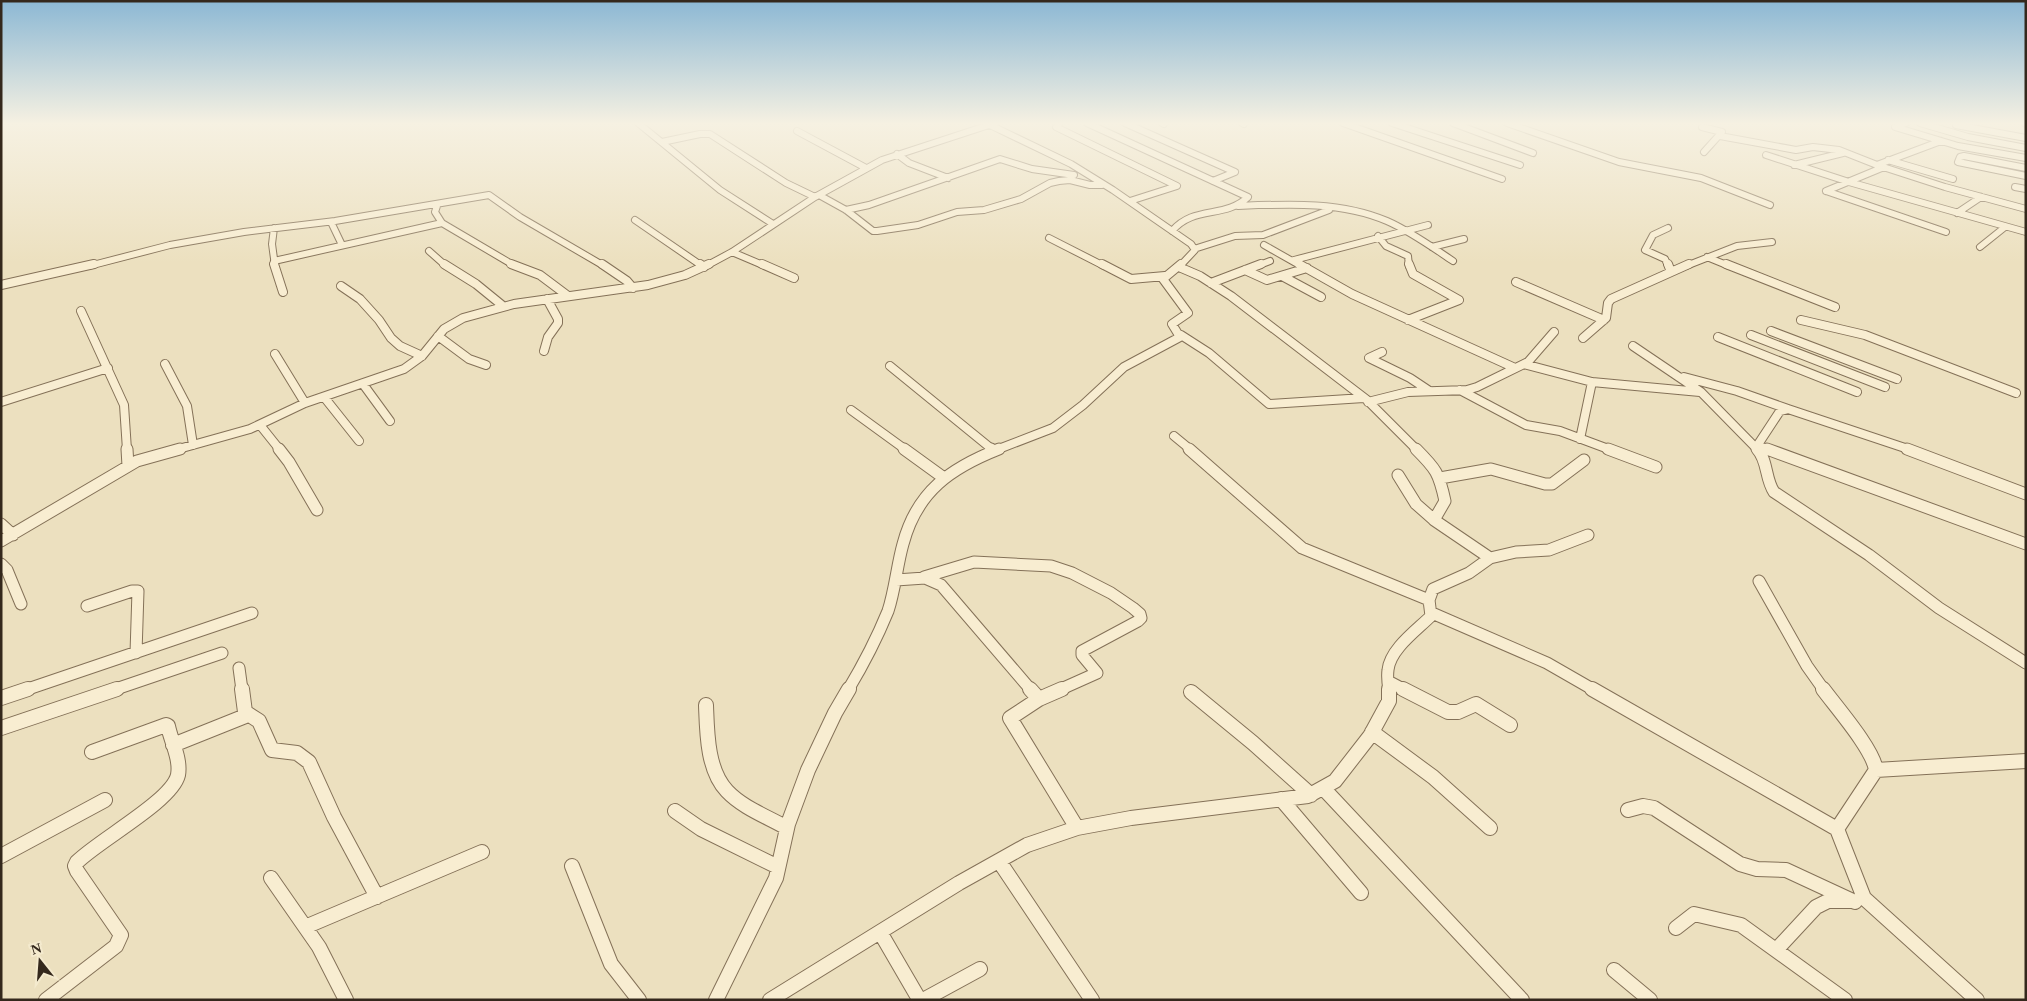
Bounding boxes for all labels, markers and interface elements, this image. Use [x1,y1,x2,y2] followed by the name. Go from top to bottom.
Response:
[15,936,65,986] north arrow
[29,940,43,958] text: N

